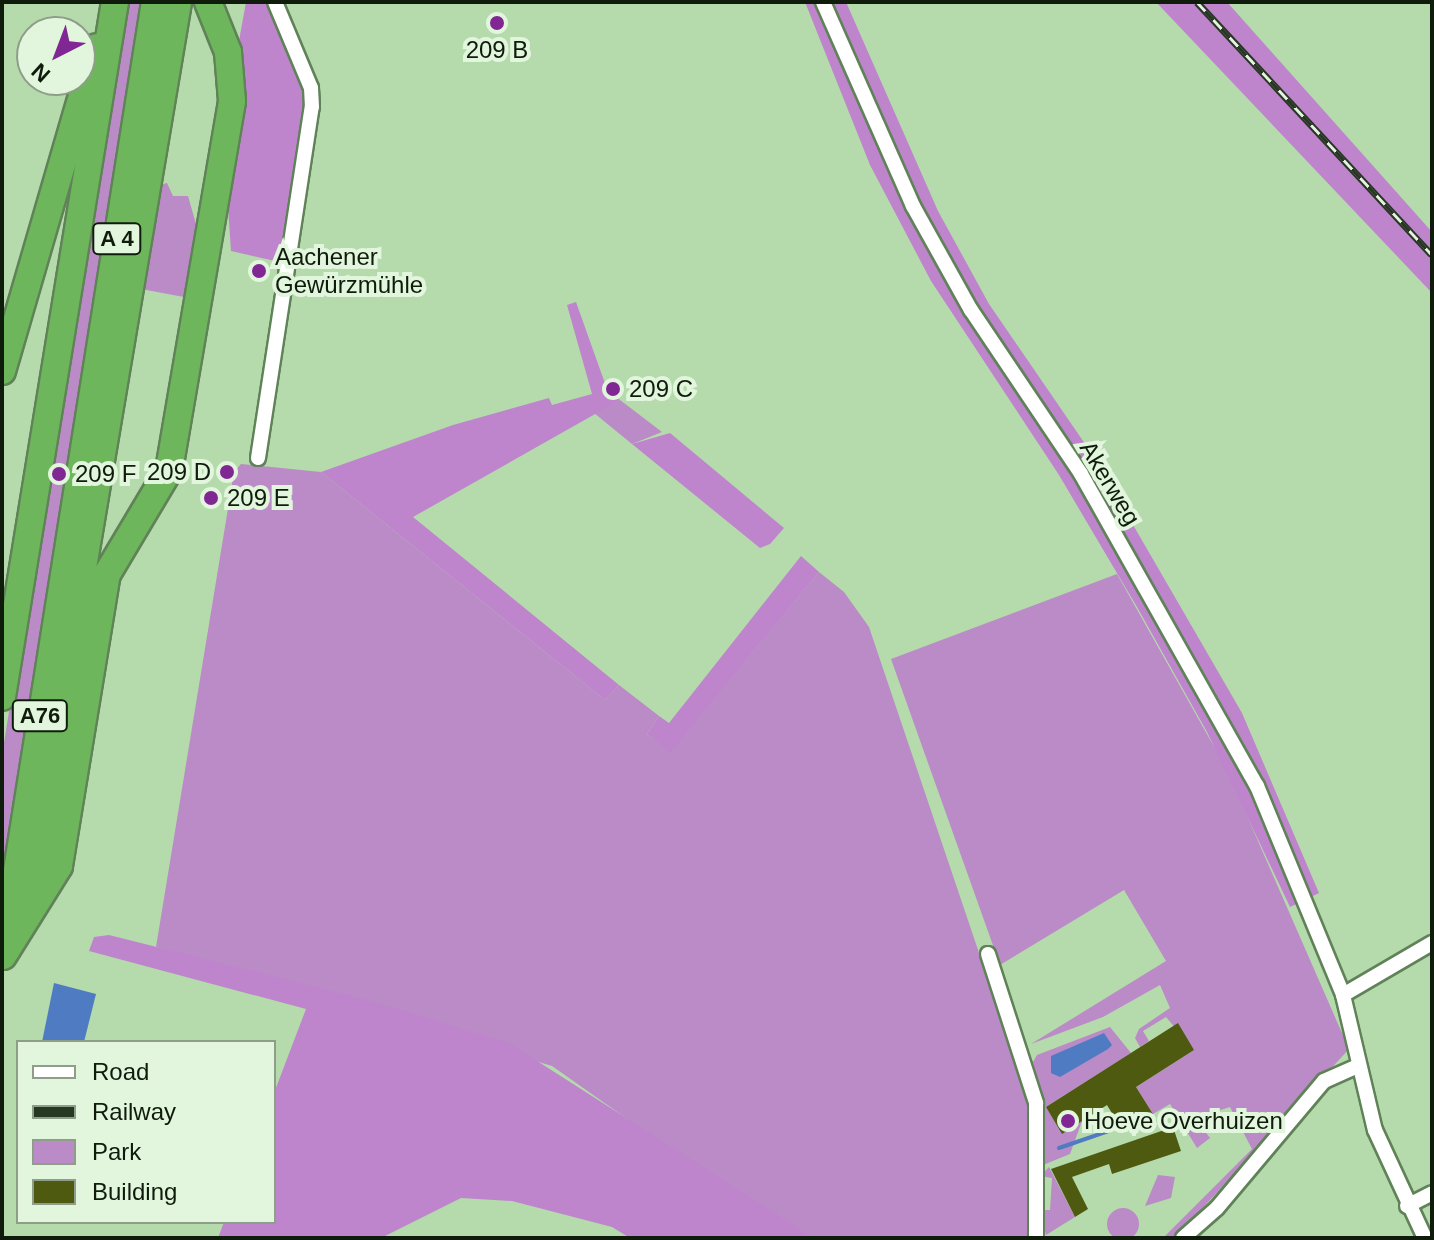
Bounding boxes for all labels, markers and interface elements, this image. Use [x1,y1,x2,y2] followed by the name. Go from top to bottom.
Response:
[488,14,506,32] marker: 209 B
[16,16,96,96] north arrow
[466,36,528,64] place label: 209 B
[27,58,55,87] text: N
[91,221,143,257] road number: A 4
[275,243,423,299] place label: Aachener Gewürzmühle
[250,262,268,280] marker: Aachener Gewürzmühle
[629,375,693,403] place label: 209 C
[604,380,622,398] marker: 209 C
[1074,436,1146,530] street label: Akerweg
[147,458,211,486] place label: 209 D
[75,460,136,488] place label: 209 F
[218,463,236,481] marker: 209 D
[50,465,68,483] marker: 209 F
[227,484,290,512] place label: 209 E
[202,489,220,507] marker: 209 E
[10,698,70,734] road number: A76
[16,1040,276,1224] legend
[92,1058,149,1085] text: Road
[92,1098,176,1125] text: Railway
[1084,1107,1283,1135] place label: Hoeve Overhuizen
[1059,1112,1077,1130] marker: Hoeve Overhuizen
[92,1138,141,1165] text: Park
[92,1178,177,1205] text: Building

